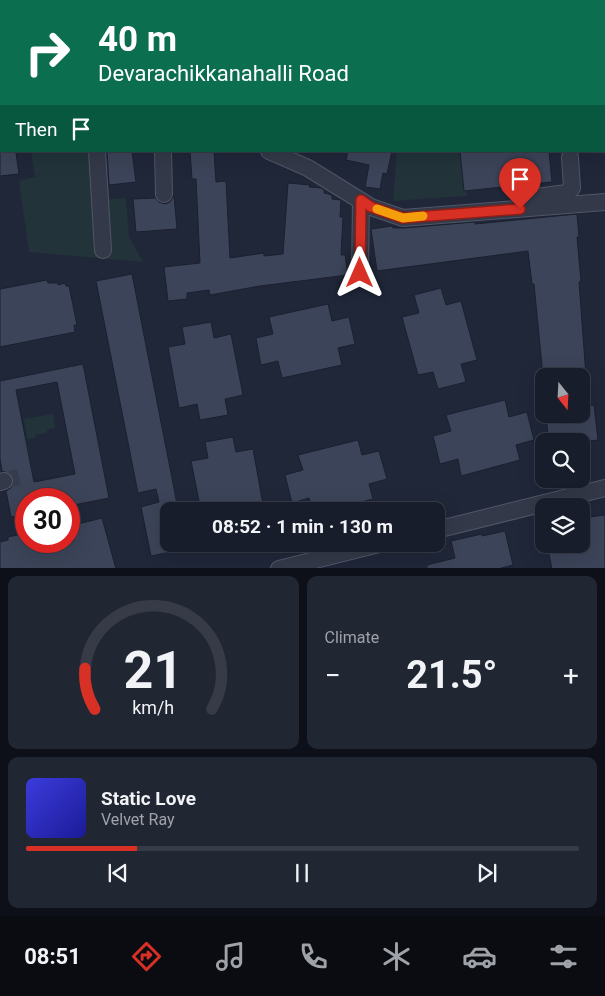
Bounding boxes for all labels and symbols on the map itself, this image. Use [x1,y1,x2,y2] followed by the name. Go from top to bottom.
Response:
[499,158,541,209] pin
[333,246,385,298] position arrow
[535,368,590,422] north arrow
[15,488,80,553] speed limit sign: 30

